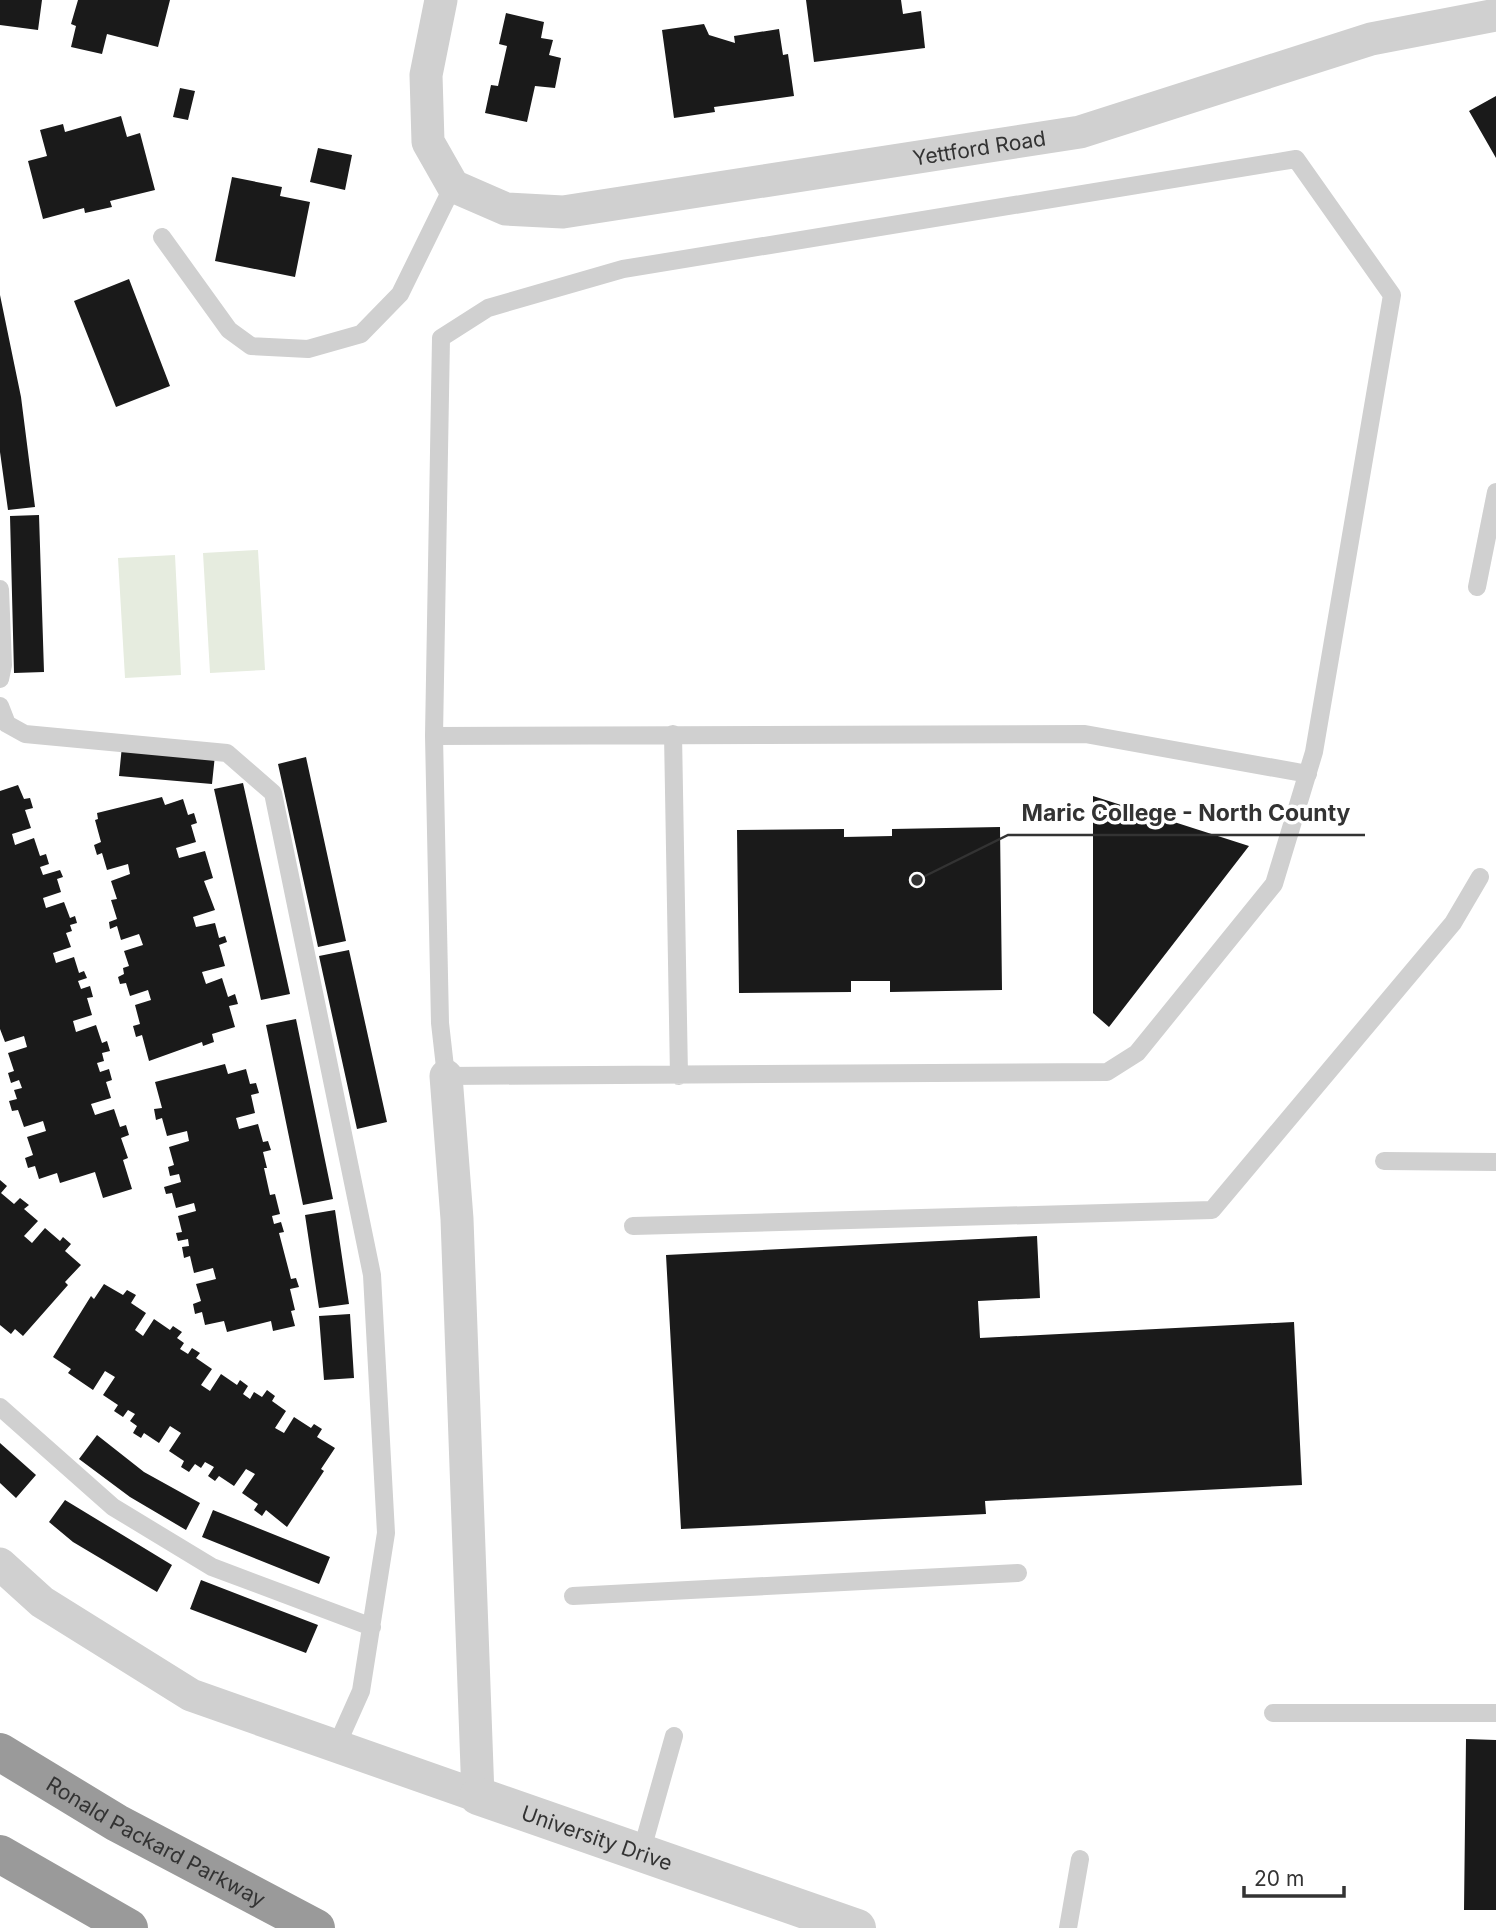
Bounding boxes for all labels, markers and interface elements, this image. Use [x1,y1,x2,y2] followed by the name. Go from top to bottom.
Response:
[911,125,1047,170] street label: Yettford Road
[1008,791,1365,835] callout: Maric College - North County
[1022,799,1351,827] text: Maric College - North County
[42,1771,270,1912] street label: Ronald Packard Parkway
[518,1800,676,1875] street label: University Drive
[1244,1854,1344,1898] scale bar
[1254,1866,1304,1891] text: 20 m

